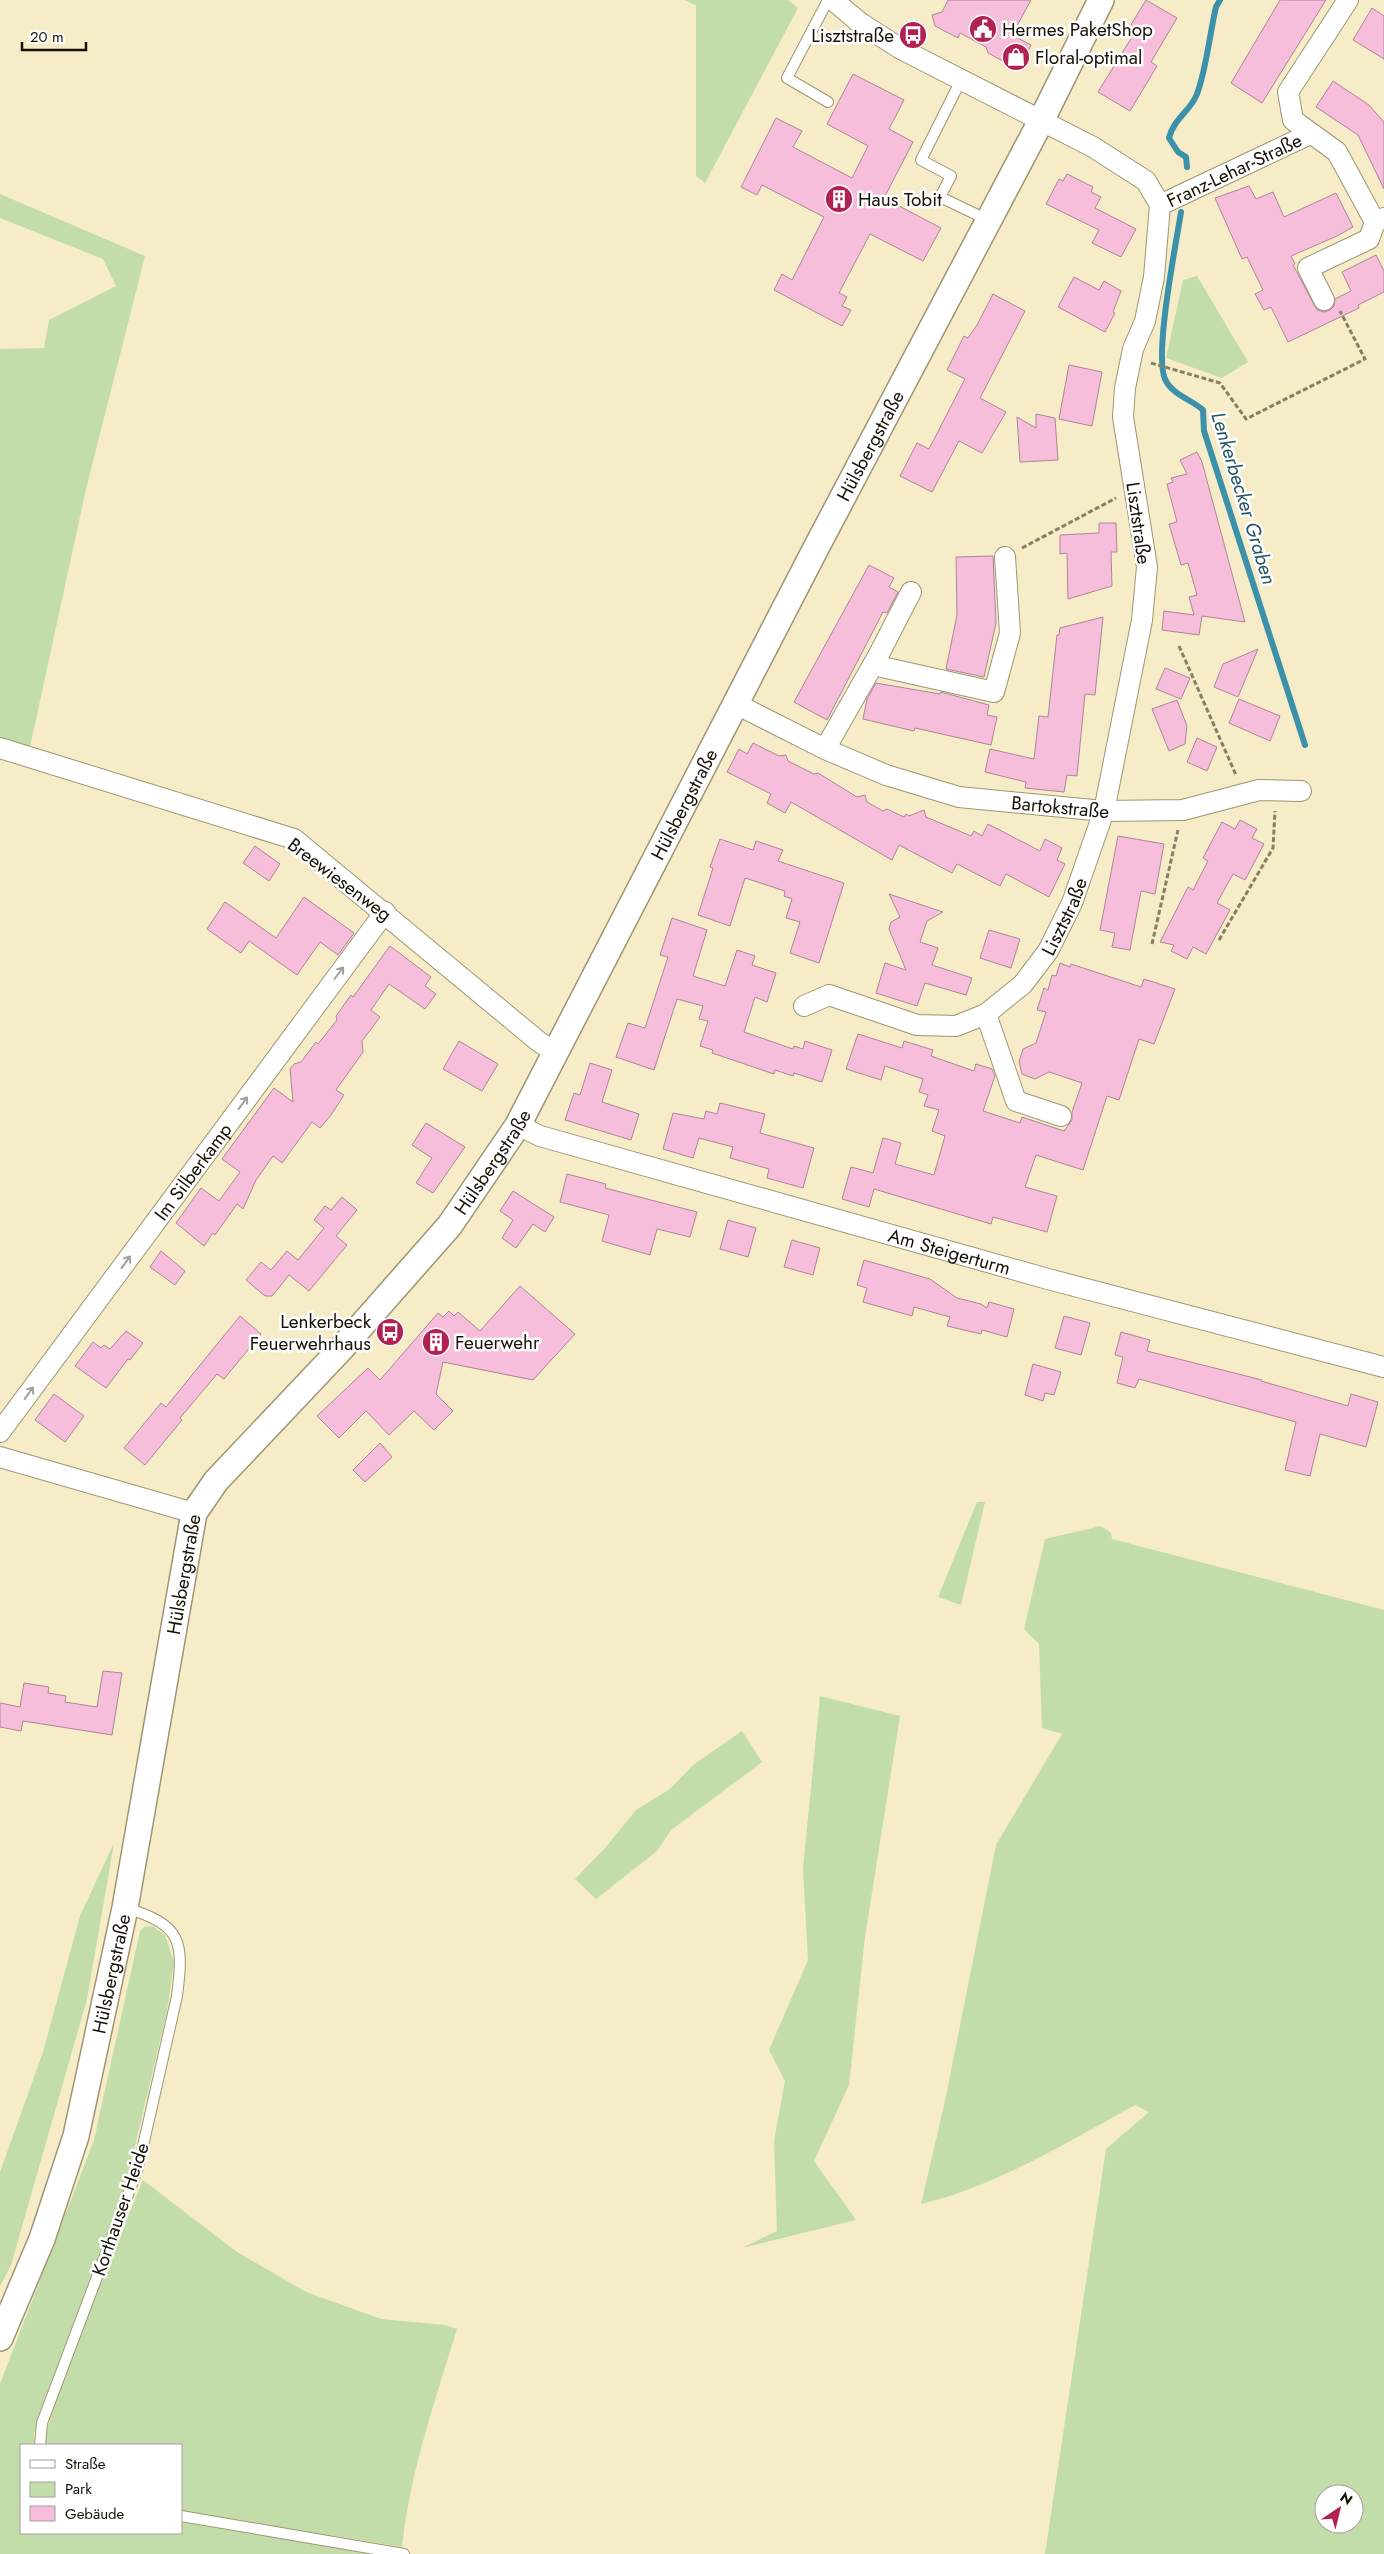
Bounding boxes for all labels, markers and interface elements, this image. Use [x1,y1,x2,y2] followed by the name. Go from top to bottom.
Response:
[968,14,998,44] public building icon: Hermes PaketShop
[1002,16,1153,43] place label: Hermes PaketShop
[22,20,86,52] scale bar
[898,20,928,50] bus stop icon: Lisztstraße
[811,22,894,49] place label: Lisztstraße
[30,26,64,48] text: 20 m
[1001,42,1031,72] shop icon: Floral-optimal
[1035,44,1142,71] place label: Floral-optimal
[1162,127,1307,214] street label: Franz-Lehar-Straße
[824,184,854,214] building icon: Haus Tobit
[858,186,942,213] place label: Haus Tobit
[830,385,911,506] street label: Hülsbergstraße
[1203,408,1284,588] water label: Lenkerbecker Graben
[1119,480,1158,566] street label: Lisztstraße
[644,744,724,865] street label: Hülsbergstraße
[1010,789,1109,825] street label: Bartokstraße
[282,831,397,928] street label: Breewiesenweg
[1035,874,1094,960] street label: Lisztstraße
[334,967,345,980] one-way arrow
[238,1097,248,1111] one-way arrow
[448,1105,538,1220] street label: Hülsbergstraße
[148,1117,238,1226] street label: Im Silberkamp
[885,1222,1014,1282] street label: Am Steigerturm
[120,1256,131,1269] one-way arrow
[250,1308,372,1357] place label: Lenkerbeck Feuerwehrhaus
[375,1317,405,1347] bus stop icon: Lenkerbeck Feuerwehrhaus
[421,1327,451,1357] building icon: Feuerwehr
[455,1329,540,1356] place label: Feuerwehr
[24,1386,34,1400] one-way arrow
[160,1512,208,1637] street label: Hülsbergstraße
[85,1911,137,2036] street label: Hülsbergstraße
[85,2139,156,2279] street label: Korthauser Heide
[20,2444,182,2534] legend
[65,2453,106,2475] text: Straße
[65,2478,92,2500] text: Park
[1314,2484,1364,2534] north arrow
[1336,2487,1357,2510] text: N
[65,2503,125,2525] text: Gebäude

